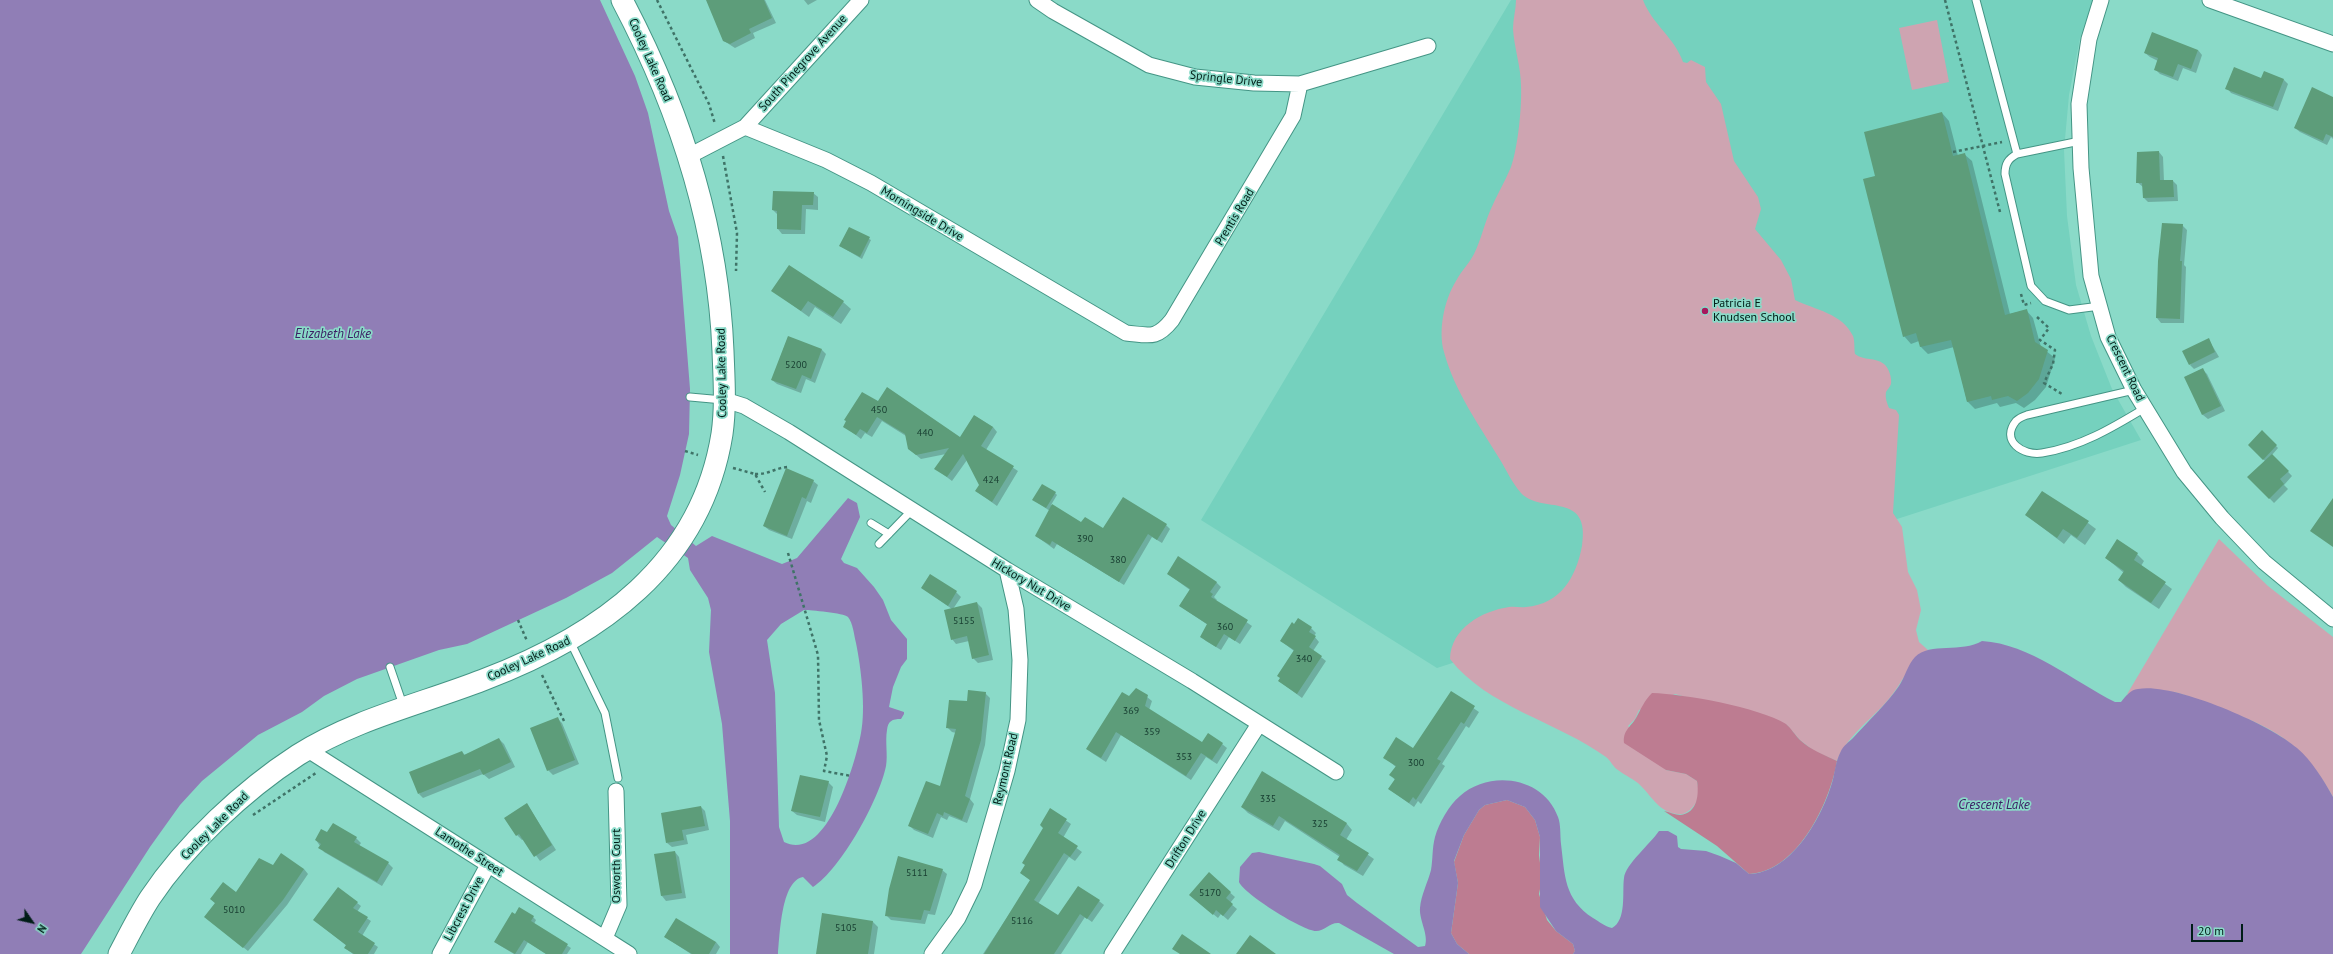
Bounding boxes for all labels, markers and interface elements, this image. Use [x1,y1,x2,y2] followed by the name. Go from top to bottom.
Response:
[756,12,850,114] street label: South Pinegrove Avenue
[625,16,675,104] street label: Cooley Lake Road
[1189,68,1263,90] street label: Springle Drive
[878,184,966,244] street label: Morningside Drive
[1212,186,1258,248] street label: Prentis Road
[1713,297,1795,325] place label: Patricia E Knudsen School
[1700,306,1710,316] marker: Patricia E Knudsen School
[295,326,371,342] water label: Elizabeth Lake
[714,328,730,418] street label: Cooley Lake Road
[2103,332,2147,404] street label: Crescent Road
[785,359,807,371] house number: 5200
[871,404,887,416] house number: 450
[917,427,933,439] house number: 440
[983,474,999,486] house number: 424
[1077,533,1093,545] house number: 390
[1110,554,1126,566] house number: 380
[989,556,1073,614] street label: Hickory Nut Drive
[953,615,975,627] house number: 5155
[1217,621,1233,633] house number: 360
[485,634,573,684] street label: Cooley Lake Road
[1296,653,1312,665] house number: 340
[1123,705,1139,717] house number: 369
[1144,726,1160,738] house number: 359
[991,732,1021,806] street label: Reymont Road
[1176,751,1192,763] house number: 353
[1408,757,1424,769] house number: 300
[178,789,252,863] street label: Cooley Lake Road
[1260,793,1276,805] house number: 335
[1958,797,2030,813] water label: Crescent Lake
[1162,807,1210,871] street label: Drifton Drive
[1312,818,1328,830] house number: 325
[432,825,506,879] street label: Lamothe Street
[610,829,624,903] street label: Osworth Court
[906,867,928,879] house number: 5111
[441,874,487,944] street label: Libcrest Drive
[1199,887,1221,899] house number: 5170
[12,902,52,942] north arrow
[223,904,245,916] house number: 5010
[1011,915,1033,927] house number: 5116
[2193,916,2245,942] scale bar
[34,922,50,936] text: N
[835,922,857,934] house number: 5105
[2198,923,2224,938] text: 20 m

